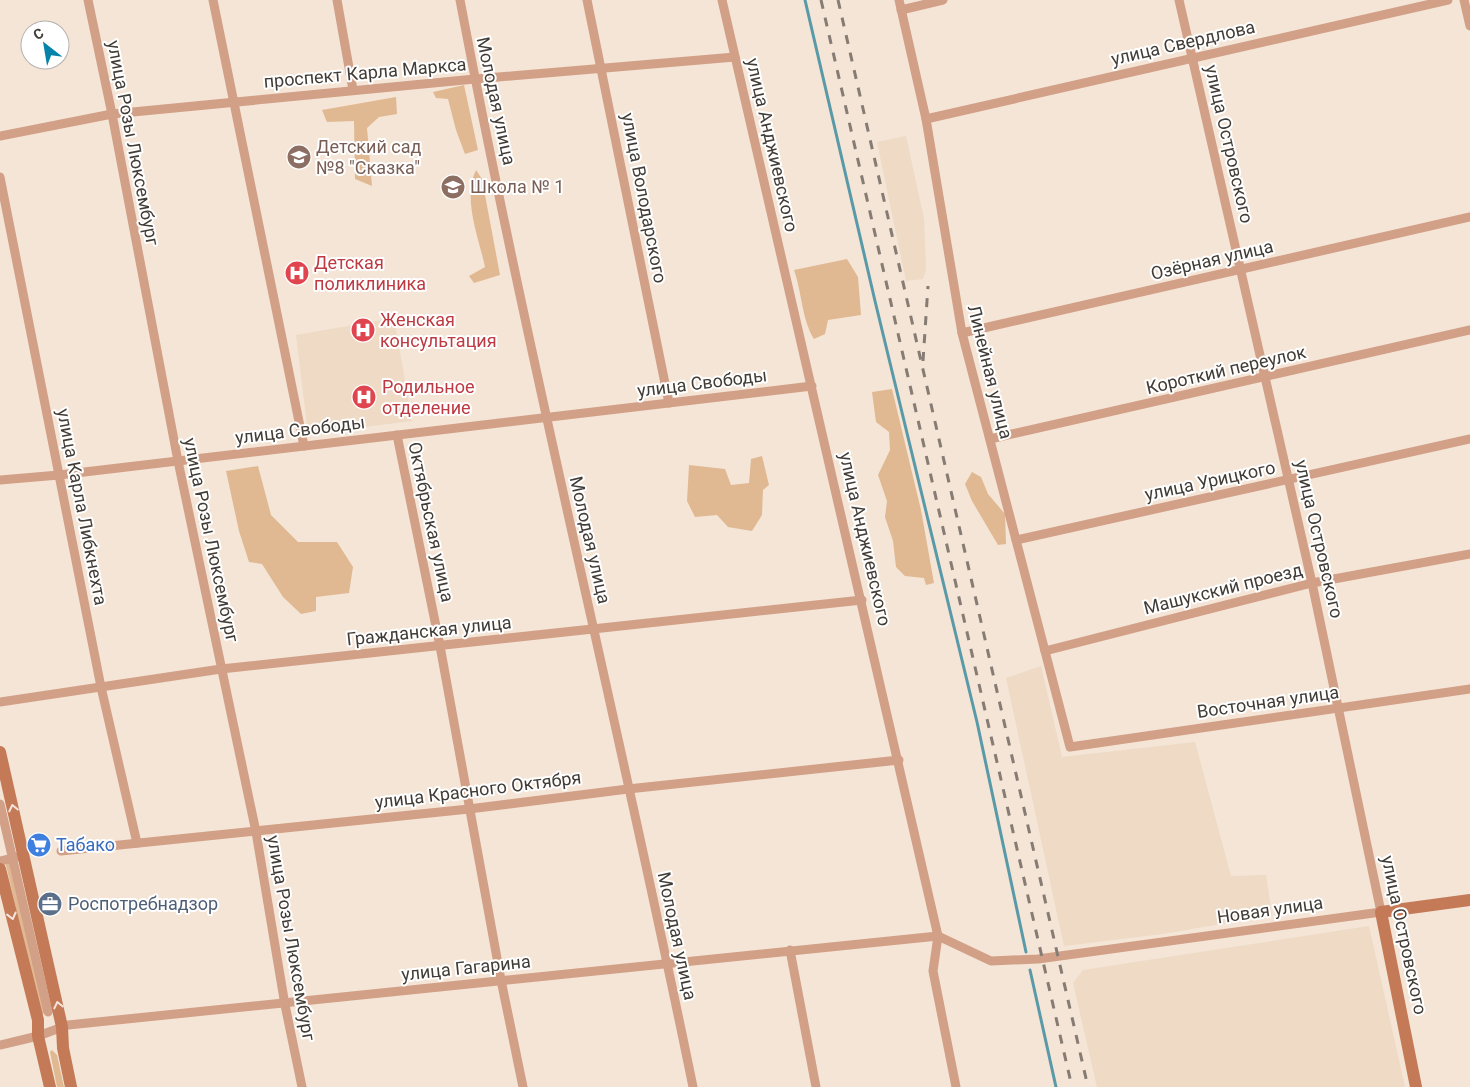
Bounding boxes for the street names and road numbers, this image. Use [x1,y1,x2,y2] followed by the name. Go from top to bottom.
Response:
[1109,16,1257,69] street label: улица Свердлова
[473,35,520,167] street label: Молодая улица
[103,39,164,248] street label: улица Розы Люксембург
[263,53,467,92] street label: проспект Карла Маркса
[742,56,803,234] street label: улица Анджиевского
[1201,63,1258,225] street label: улица Островского
[618,111,671,285] street label: улица Володарского
[1149,235,1275,284] street label: Озёрная улица
[964,303,1017,441] street label: Линейная улица
[1144,341,1308,398] street label: Короткий переулок
[636,364,768,401] street label: улица Свободы
[53,407,112,607] street label: улица Карла Либкнехта
[234,411,366,448] street label: улица Свободы
[180,436,244,644] street label: улица Розы Люксембург
[404,440,459,604] street label: Октябрьская улица
[835,450,896,628] street label: улица Анджиевского
[1143,456,1277,505] street label: улица Урицкого
[1291,458,1348,620] street label: улица Островского
[566,474,615,606] street label: Молодая улица
[1141,559,1305,618] street label: Машукский проезд
[345,611,512,650] street label: Гражданская улица
[1196,681,1340,722] street label: Восточная улица
[374,766,582,813] street label: улица Красного Октября
[263,833,320,1043] street label: улица Розы Люксембург
[1377,854,1432,1016] street label: улица Островского
[654,870,701,1002] street label: Молодая улица
[1216,892,1324,927] street label: Новая улица
[400,950,532,985] street label: улица Гагарина

